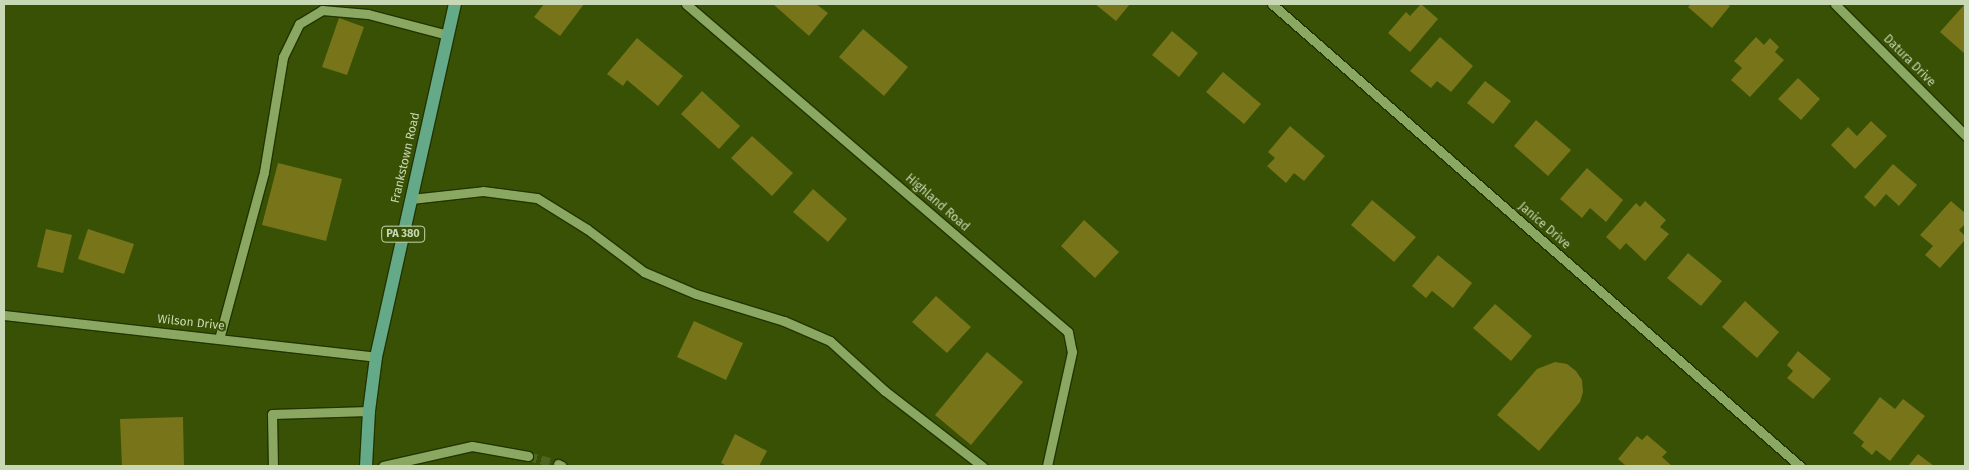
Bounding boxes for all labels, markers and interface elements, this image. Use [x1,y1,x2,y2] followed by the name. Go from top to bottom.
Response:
[1880,32,1938,90] street label: Datura Drive
[389,111,423,205] street label: Frankstown Road
[902,171,972,235] street label: Highland Road
[1515,200,1573,252] street label: Janice Drive
[380,225,426,242] road number: PA 380
[157,312,225,334] street label: Wilson Drive

